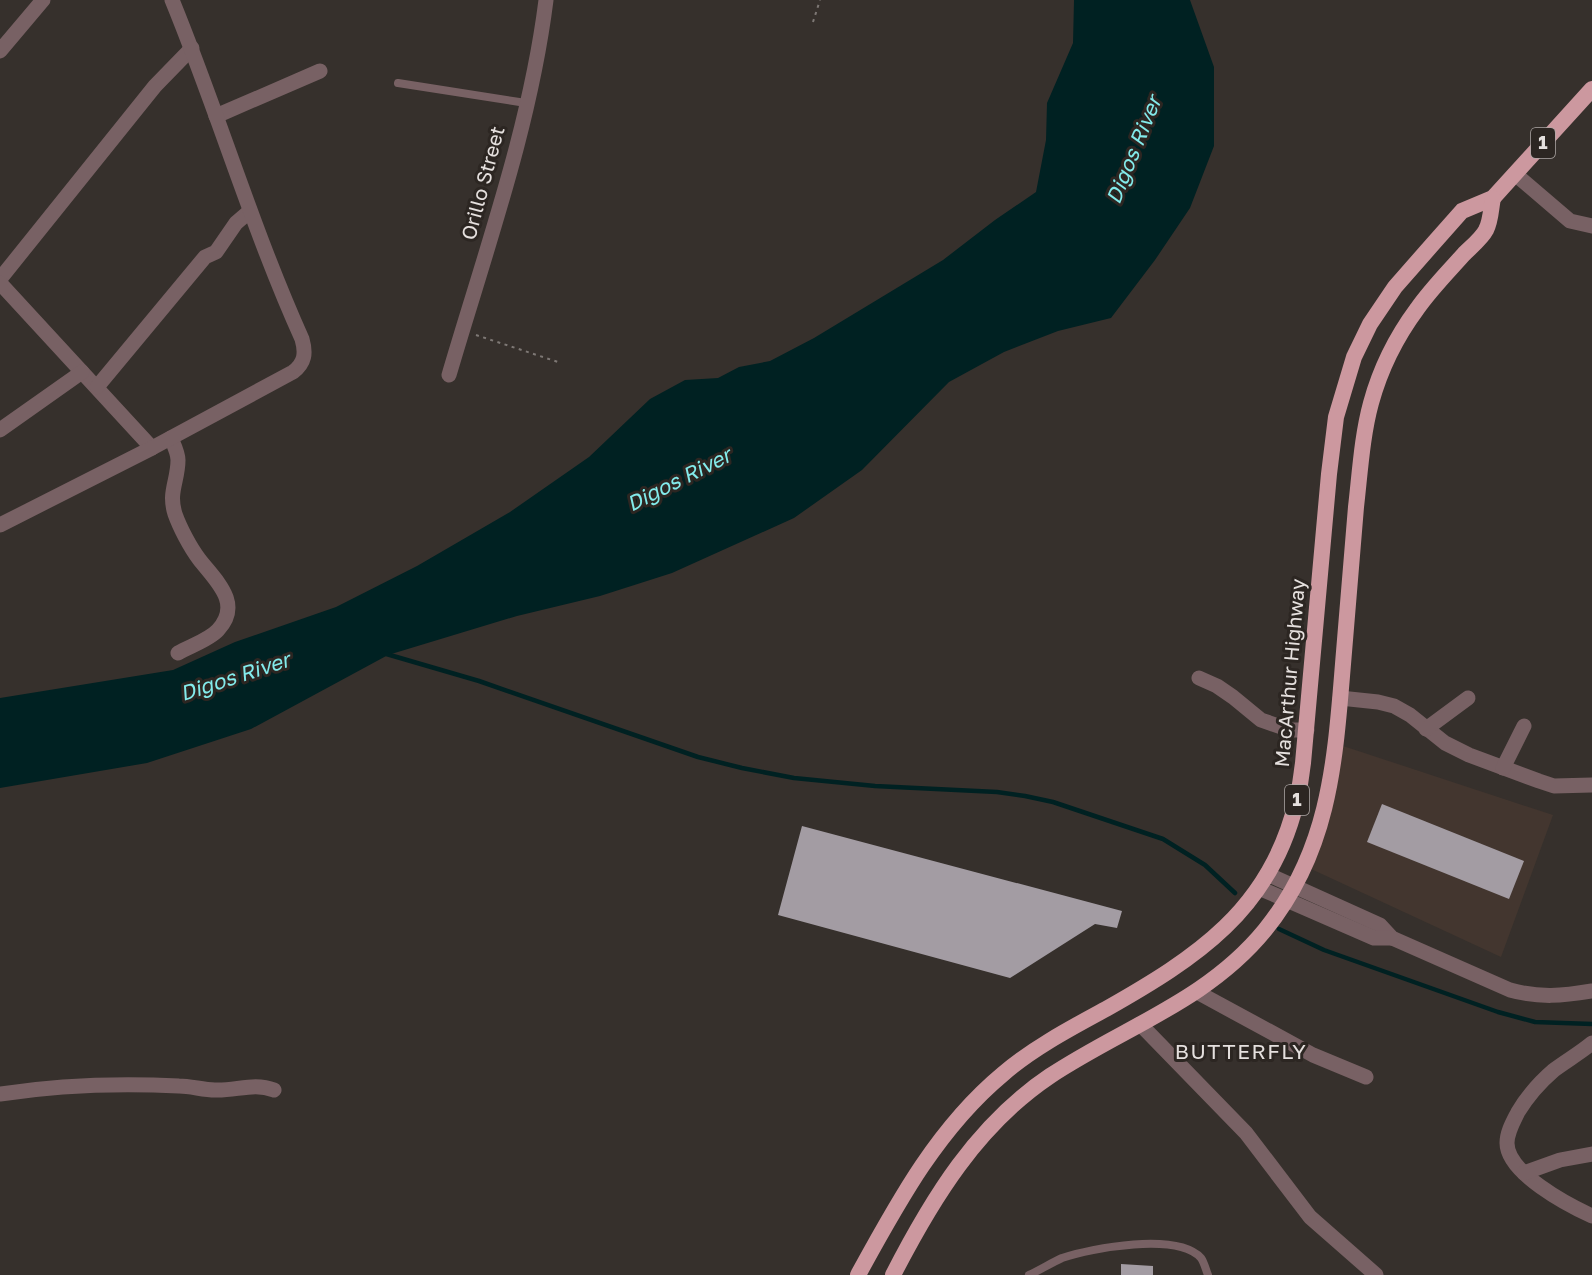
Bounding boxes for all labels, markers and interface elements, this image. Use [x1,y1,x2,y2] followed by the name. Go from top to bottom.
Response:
[1100,89,1168,207] water label: Digos River
[455,123,509,242] street label: Orillo Street
[1531,128,1555,158] road number: 1
[622,440,738,517] water label: Digos River
[1269,578,1309,768] street label: MacArthur Highway
[177,645,296,706] water label: Digos River
[1285,785,1309,815] road number: 1
[1175,1038,1307,1064] district label: BUTTERFLY

